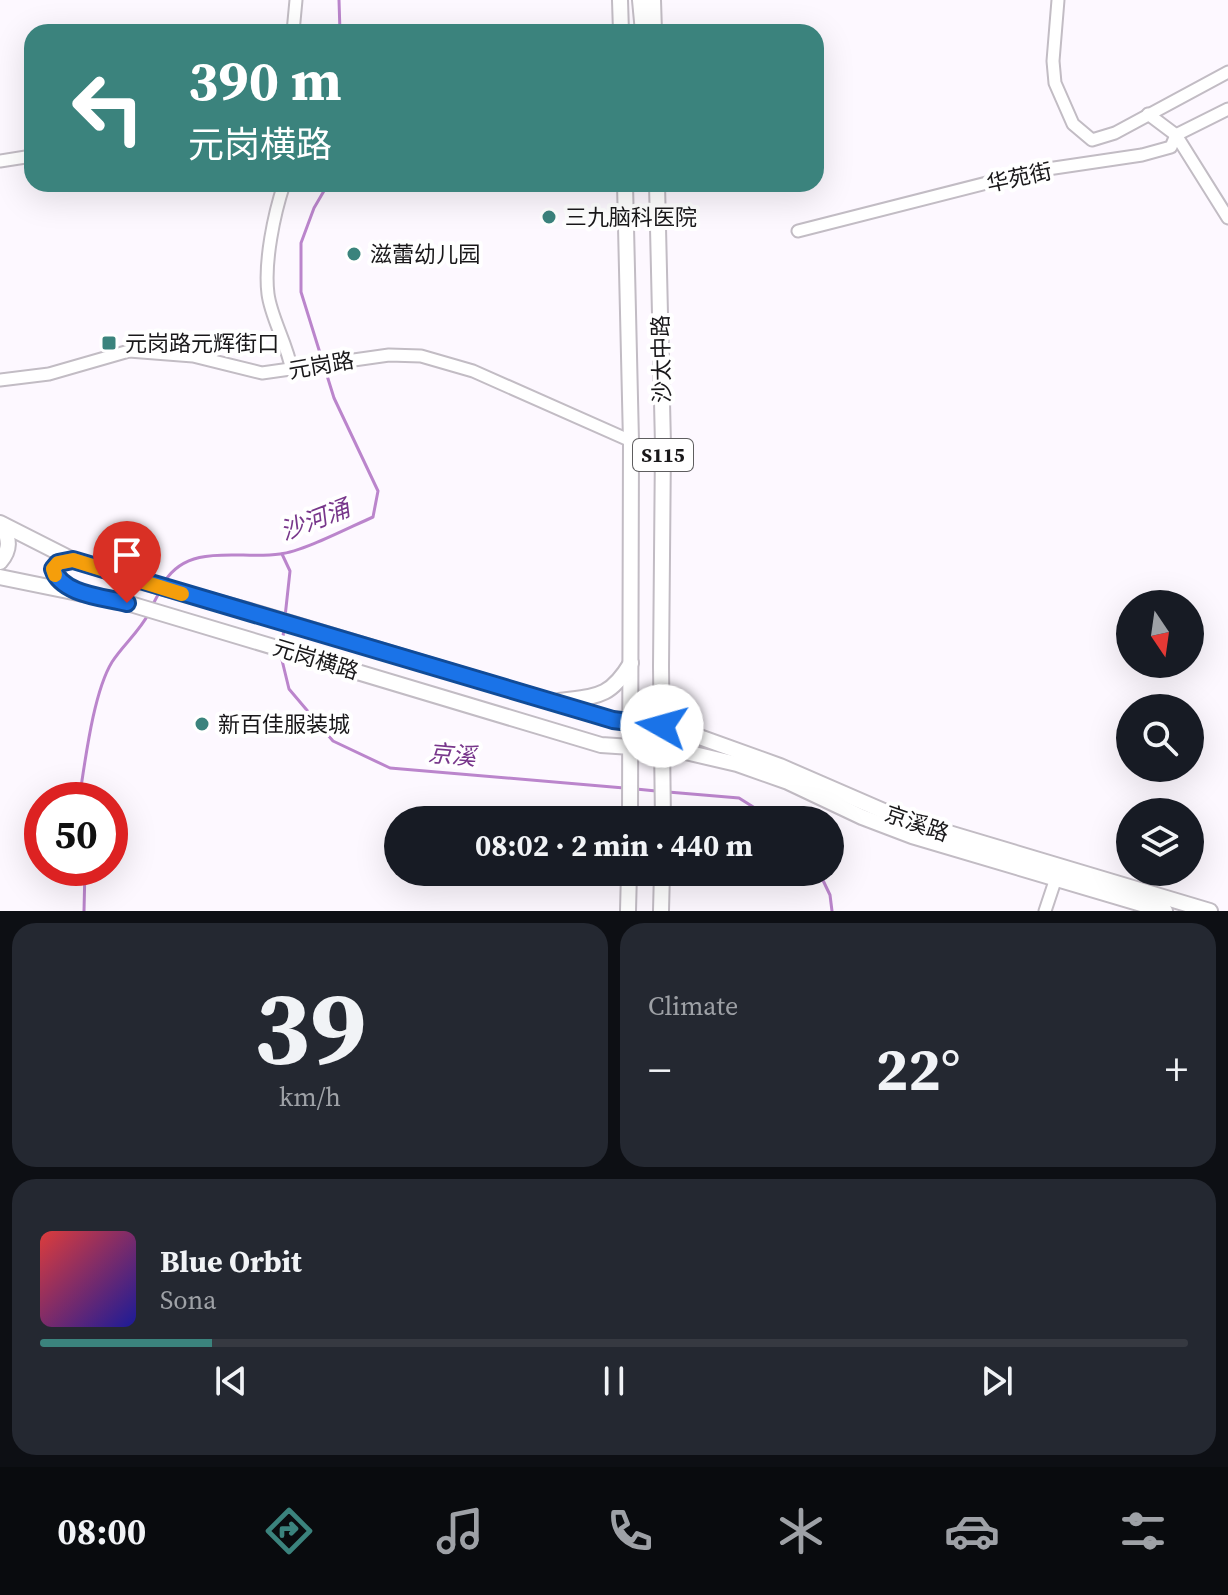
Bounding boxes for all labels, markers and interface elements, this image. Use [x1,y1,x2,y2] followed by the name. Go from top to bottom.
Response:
[188,42,342,119] text: 390 m
[56,56,160,160] icon: left
[188,120,332,169] text: 元岗横路
[984,155,1054,199] street label: 华苑街
[565,202,697,232] place label: 三九脑科医院
[540,208,558,226] marker: 三九脑科医院
[370,239,480,269] place label: 滋蕾幼儿园
[345,245,363,263] marker: 滋蕾幼儿园
[645,315,677,403] street label: 沙太中路
[125,328,279,358] place label: 元岗路元辉街口
[100,334,118,352] marker: 元岗路元辉街口
[286,344,356,386] street label: 元岗路
[633,439,693,471] road number: S115
[275,490,357,548] water label: 沙河涌
[93,521,161,603] pin
[105,533,149,577] icon: arrive
[1116,590,1204,678] north arrow
[1116,590,1204,886] map controls
[270,632,362,686] street label: 元岗横路
[620,684,704,768] position arrow
[1116,694,1204,782] button: search
[218,709,350,739] place label: 新百佳服装城
[193,715,211,733] marker: 新百佳服装城
[427,736,480,773] water label: 京溪
[24,782,128,886] speed limit sign: 50
[881,798,953,848] street label: 京溪路
[1116,798,1204,886] button: layers
[475,825,753,866] text: 08:02 · 2 min · 440 m
[254,955,366,1098] text: 39
[648,988,738,1024] text: Climate
[876,1028,960,1110] text: 22°
[648,1039,671,1100] text: −
[1165,1039,1188,1100] text: +
[279,1079,341,1115] text: km/h
[160,1241,302,1282] text: Blue Orbit
[160,1282,217,1318] text: Sona
[209,1359,253,1403] icon: previous
[592,1359,636,1403] icon: pause
[975,1359,1019,1403] icon: next
[261,1503,317,1559] icon: directions
[432,1503,488,1559] icon: music
[602,1503,658,1559] icon: phone
[773,1503,829,1559] icon: climate
[944,1503,1000,1559] icon: car
[1115,1503,1171,1559] icon: filters
[57,1507,146,1556] text: 08:00

